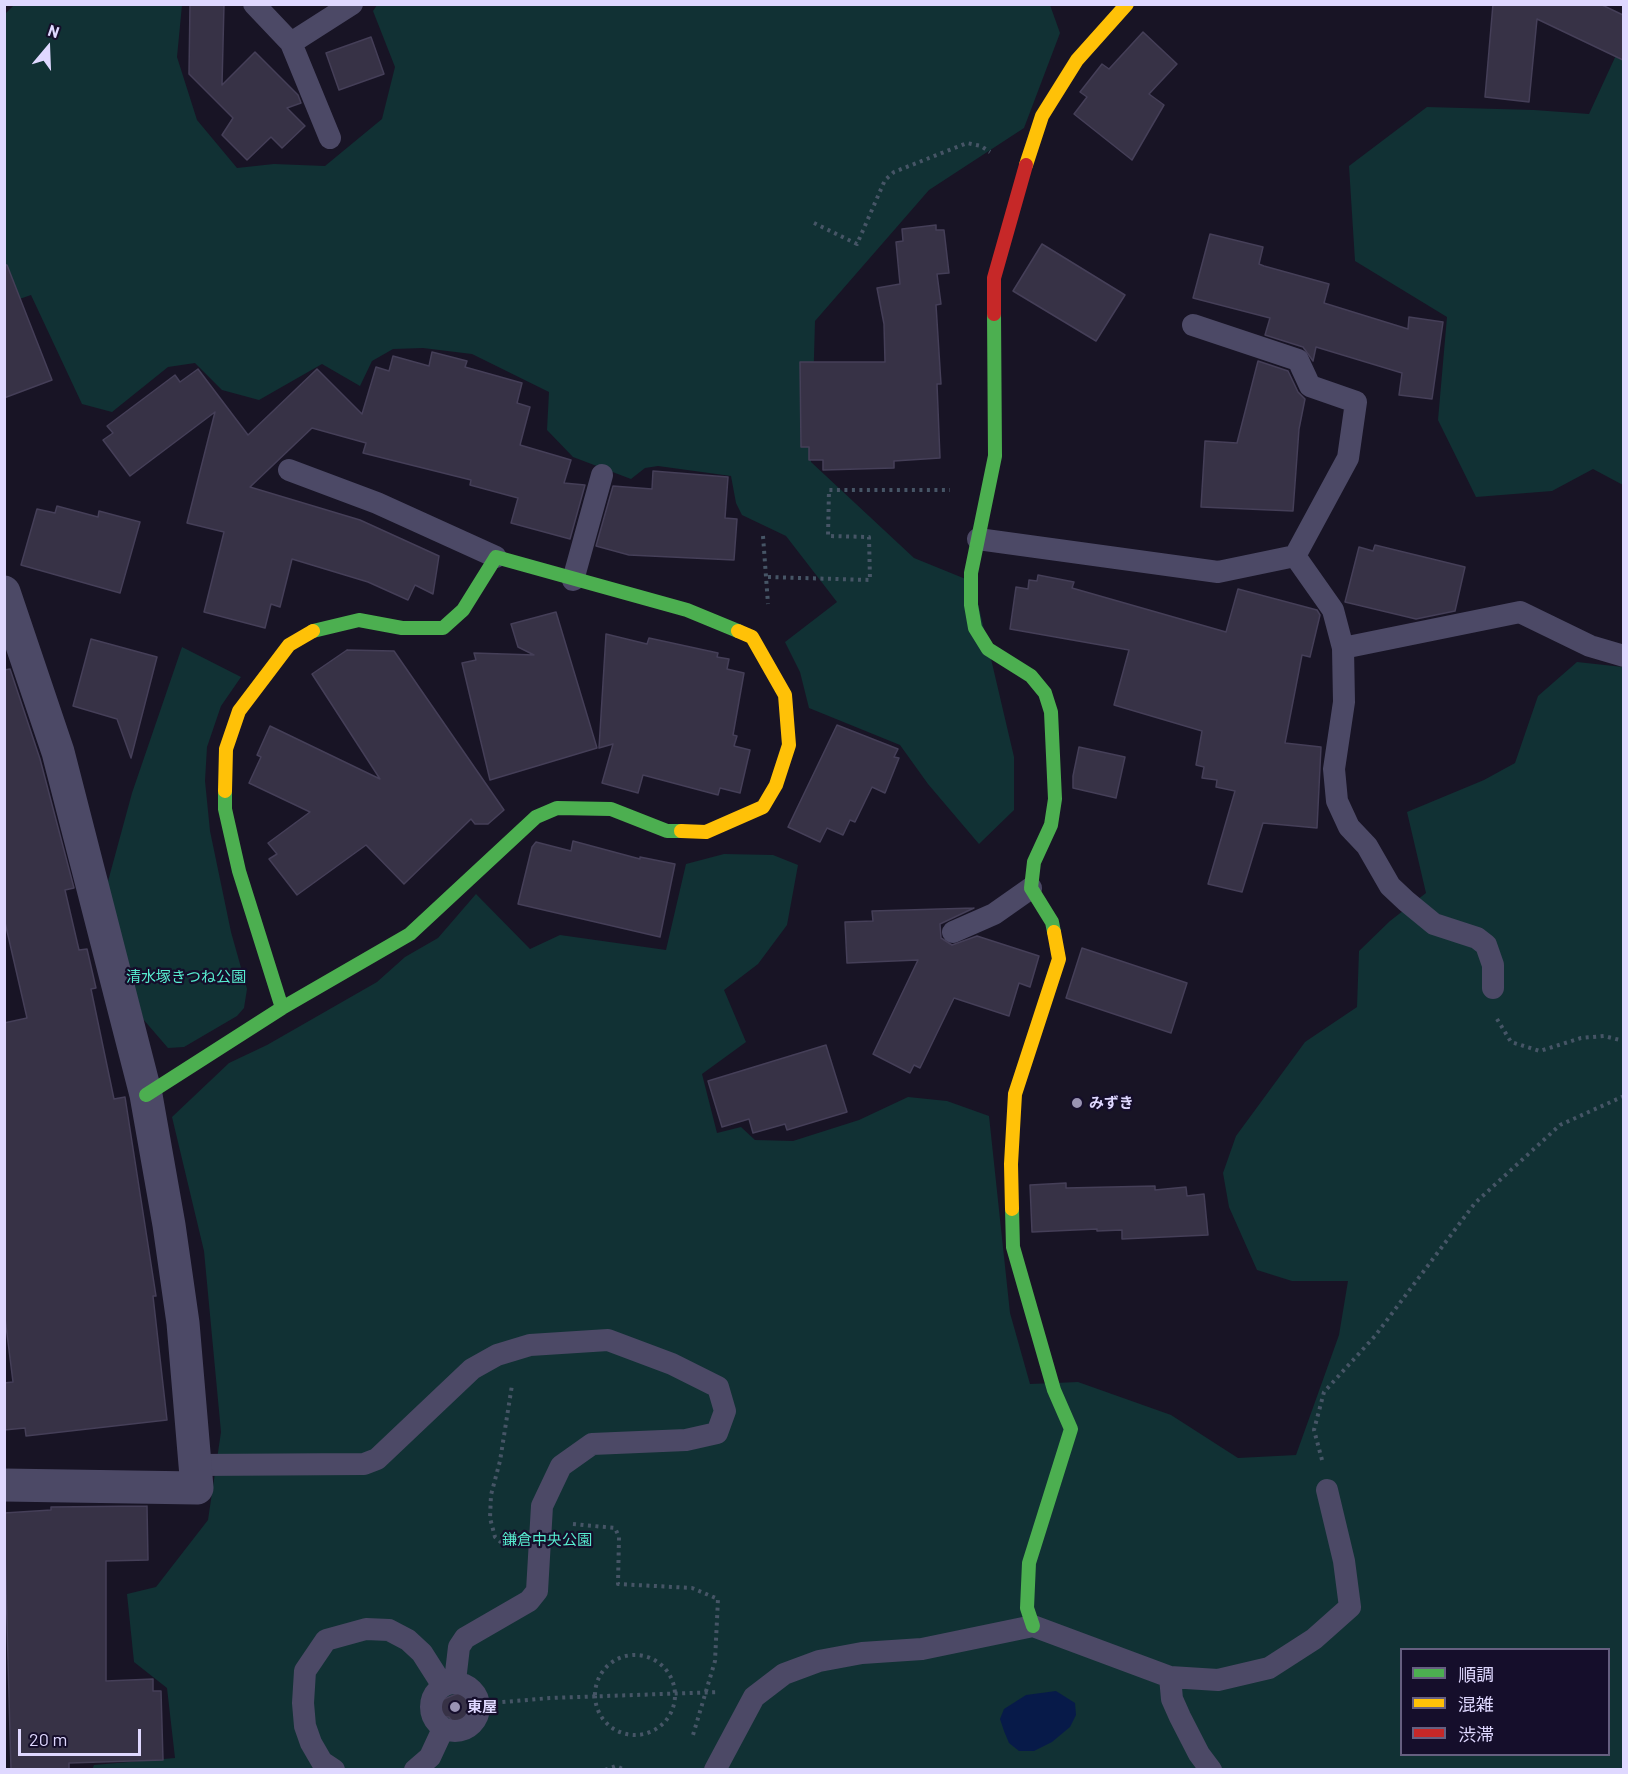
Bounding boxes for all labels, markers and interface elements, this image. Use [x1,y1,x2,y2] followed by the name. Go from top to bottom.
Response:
[18,18,78,78] north arrow
[46,20,62,41] text: N
[126,968,246,986] park label: 清水塚きつね公園
[1089,1094,1134,1112] place label: みずき
[1070,1096,1084,1110] marker: みずき
[502,1531,592,1549] park label: 鎌倉中央公園
[1400,1648,1610,1756] legend
[1458,1663,1494,1685] text: 順調
[1458,1693,1494,1715] text: 混雑
[467,1698,497,1716] place label: 東屋
[448,1700,462,1714] marker: 東屋
[21,1717,144,1755] scale bar
[1458,1723,1494,1745] text: 渋滞
[29,1728,67,1750] text: 20 m

